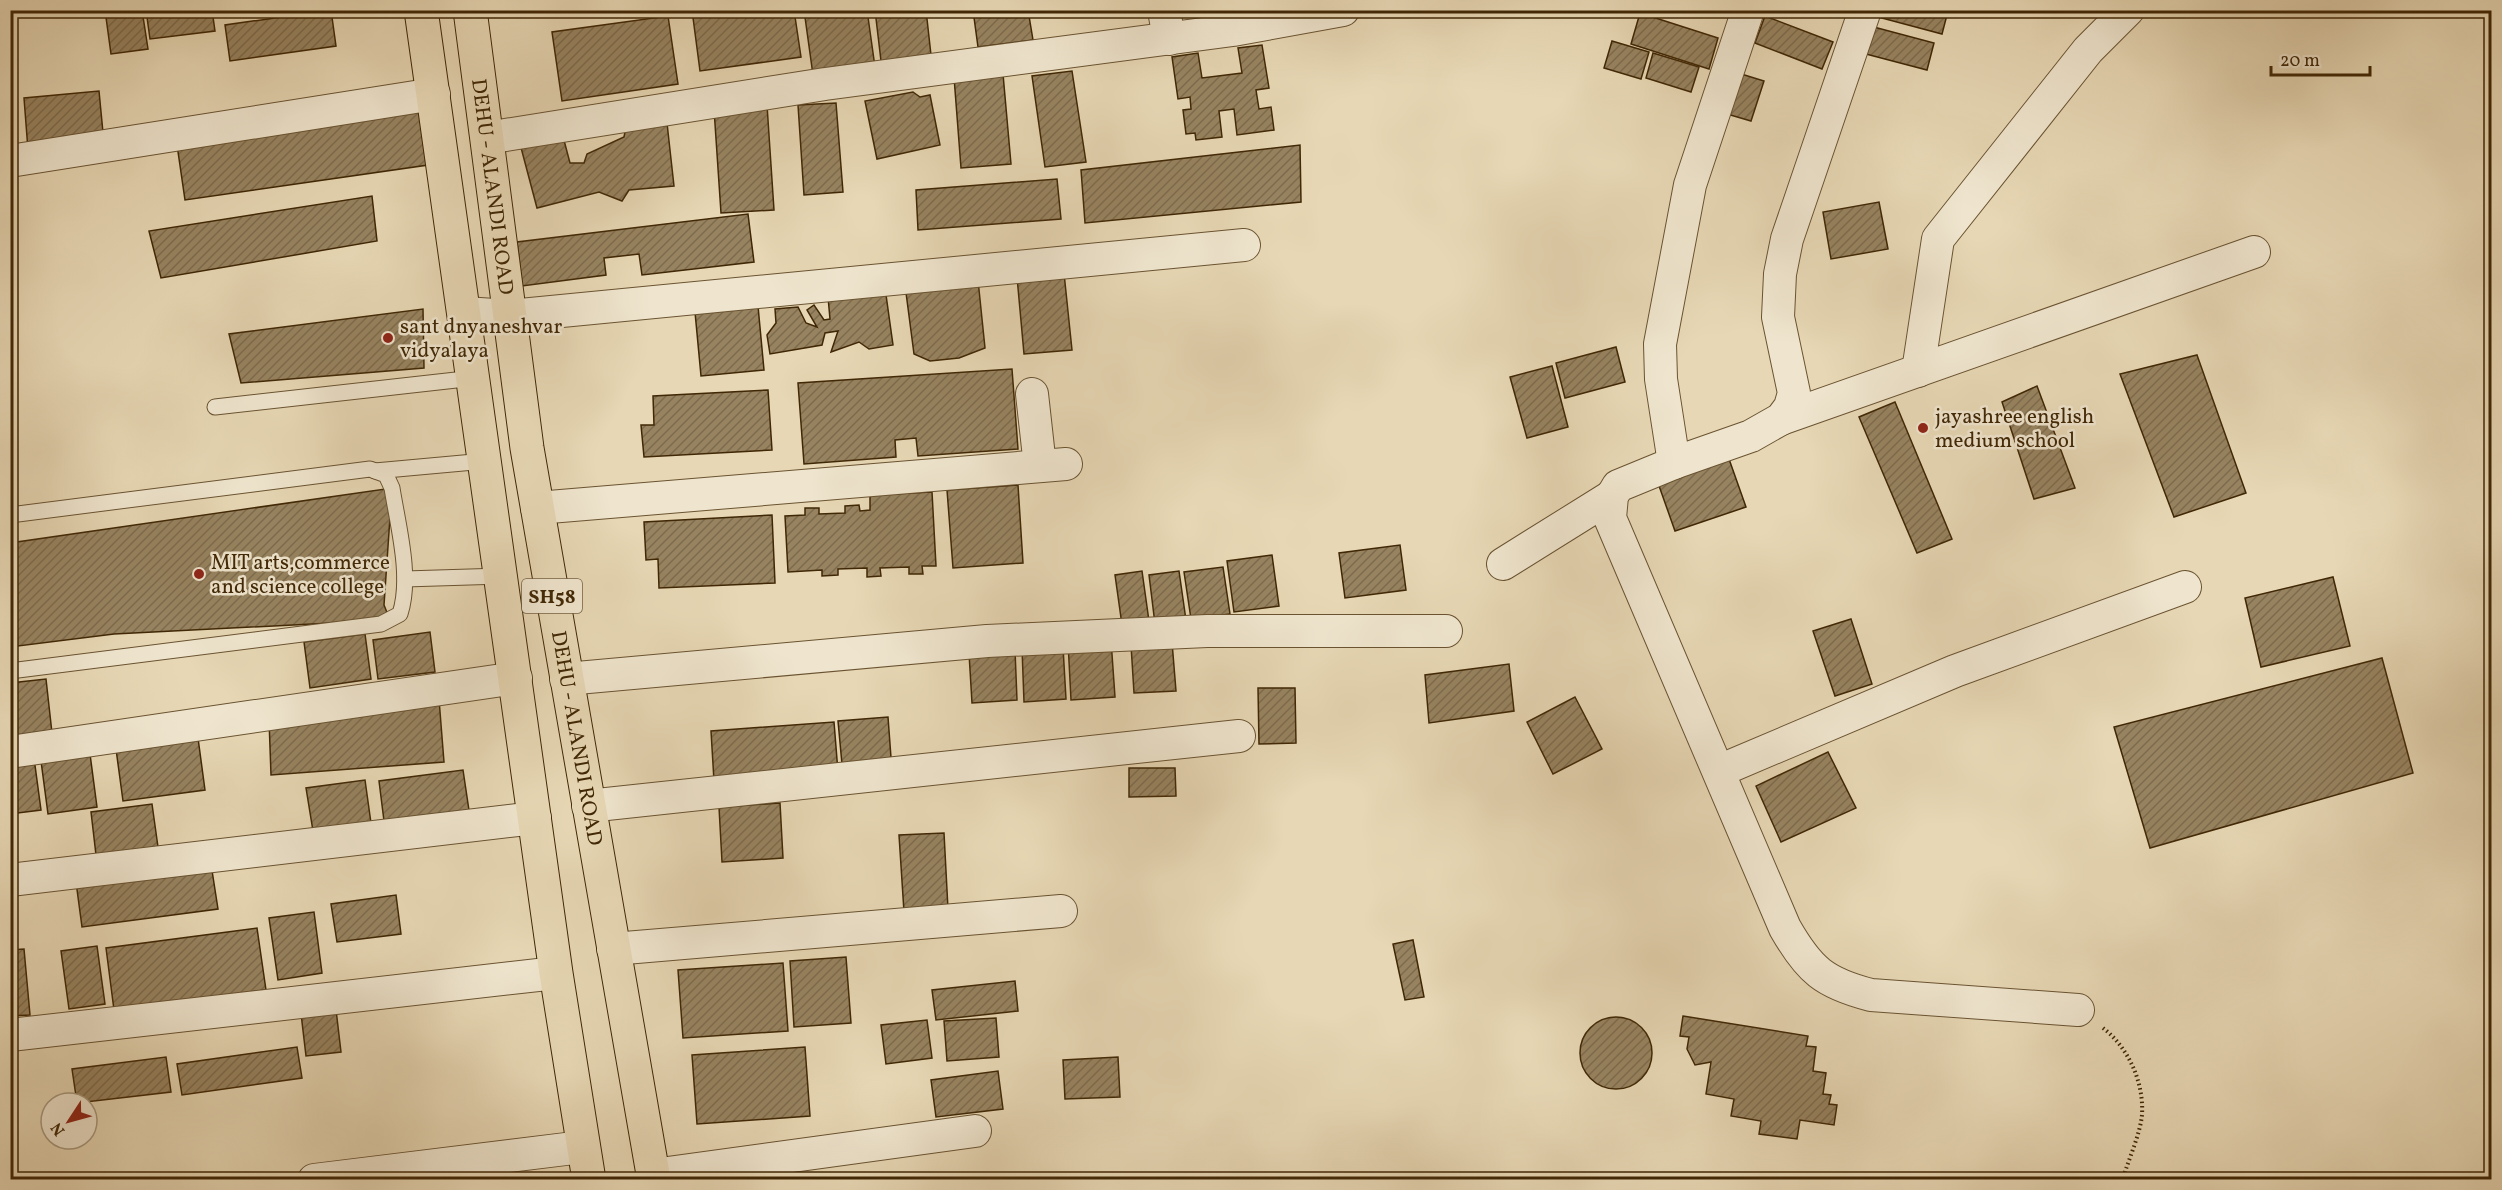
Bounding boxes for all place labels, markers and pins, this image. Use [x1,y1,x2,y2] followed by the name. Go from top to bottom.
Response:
[400,313,563,366] place label: sant dnyaneshvar vidyalaya
[381,331,395,345] marker: sant dnyaneshvar vidyalaya
[1935,403,2094,456] place label: jayashree english medium school
[1916,421,1930,435] marker: jayashree english medium school
[211,549,390,602] place label: MIT arts,commerce and science college
[192,567,206,581] marker: MIT arts,commerce and science college

